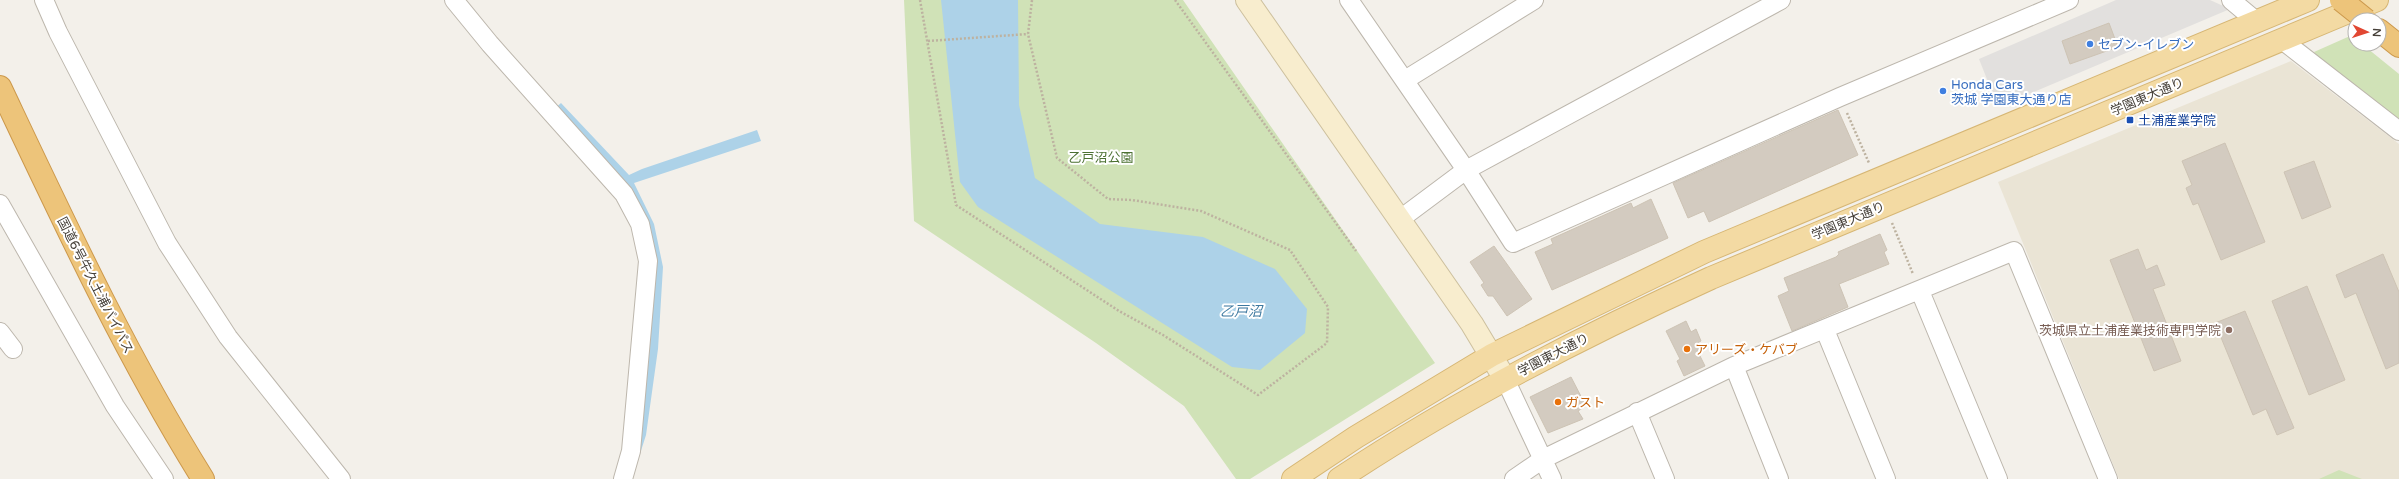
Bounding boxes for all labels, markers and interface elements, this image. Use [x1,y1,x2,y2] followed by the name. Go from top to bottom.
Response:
[2347,12,2387,52] north arrow
[2370,28,2383,37] text: N
[2098,37,2194,53] place label: セブン-イレブン
[2085,39,2095,49] marker: セブン-イレブン
[2108,74,2186,120] street label: 学園東大通り
[1951,77,2071,108] place label: Honda Cars 茨城 学園東大通り店
[1938,86,1948,96] marker: Honda Cars 茨城 学園東大通り店
[2138,113,2216,129] place label: 土浦産業学院
[2125,115,2135,125] marker: 土浦産業学院
[1068,150,1134,166] park label: 乙戸沼公園
[1809,198,1887,244] street label: 学園東大通り
[54,215,136,356] street label: 国道6号牛久土浦バイパス
[1220,303,1264,320] water label: 乙戸沼
[2039,323,2221,339] place label: 茨城県立土浦産業技術専門学院
[2224,325,2234,335] marker: 茨城県立土浦産業技術専門学院
[1515,330,1592,380] street label: 学園東大通り
[1695,342,1798,358] place label: アリーズ・ケバブ
[1682,344,1692,354] marker: アリーズ・ケバブ
[1566,395,1605,411] place label: ガスト
[1553,397,1563,407] marker: ガスト

